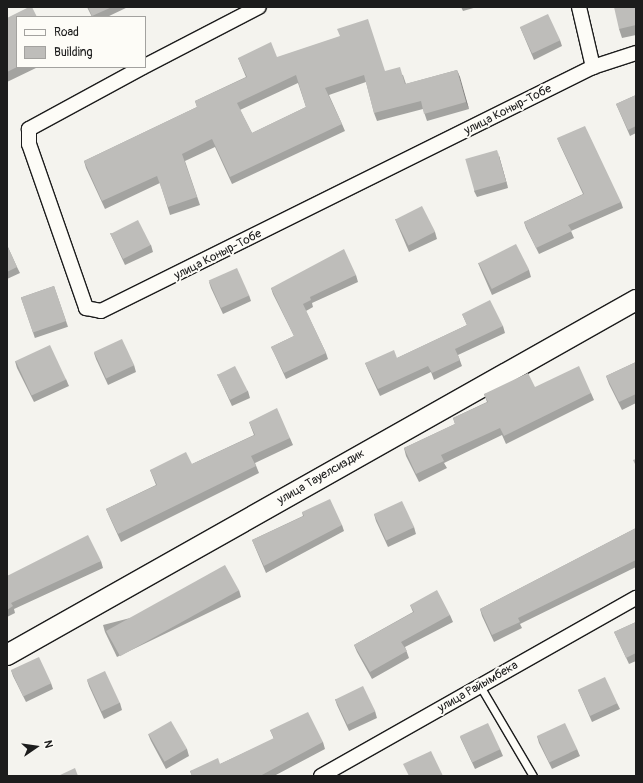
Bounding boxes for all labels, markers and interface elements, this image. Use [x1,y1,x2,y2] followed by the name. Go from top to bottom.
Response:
[16,16,146,68] legend
[54,25,79,40] text: Road
[54,45,93,60] text: Building
[462,82,554,138] street label: улица Коныр-Тобе
[172,227,264,283] street label: улица Коныр-Тобе
[275,446,367,508] street label: улица Тауелсиздик
[435,658,521,716] street label: улица Райымбека
[16,727,56,767] north arrow
[41,739,55,749] text: N

